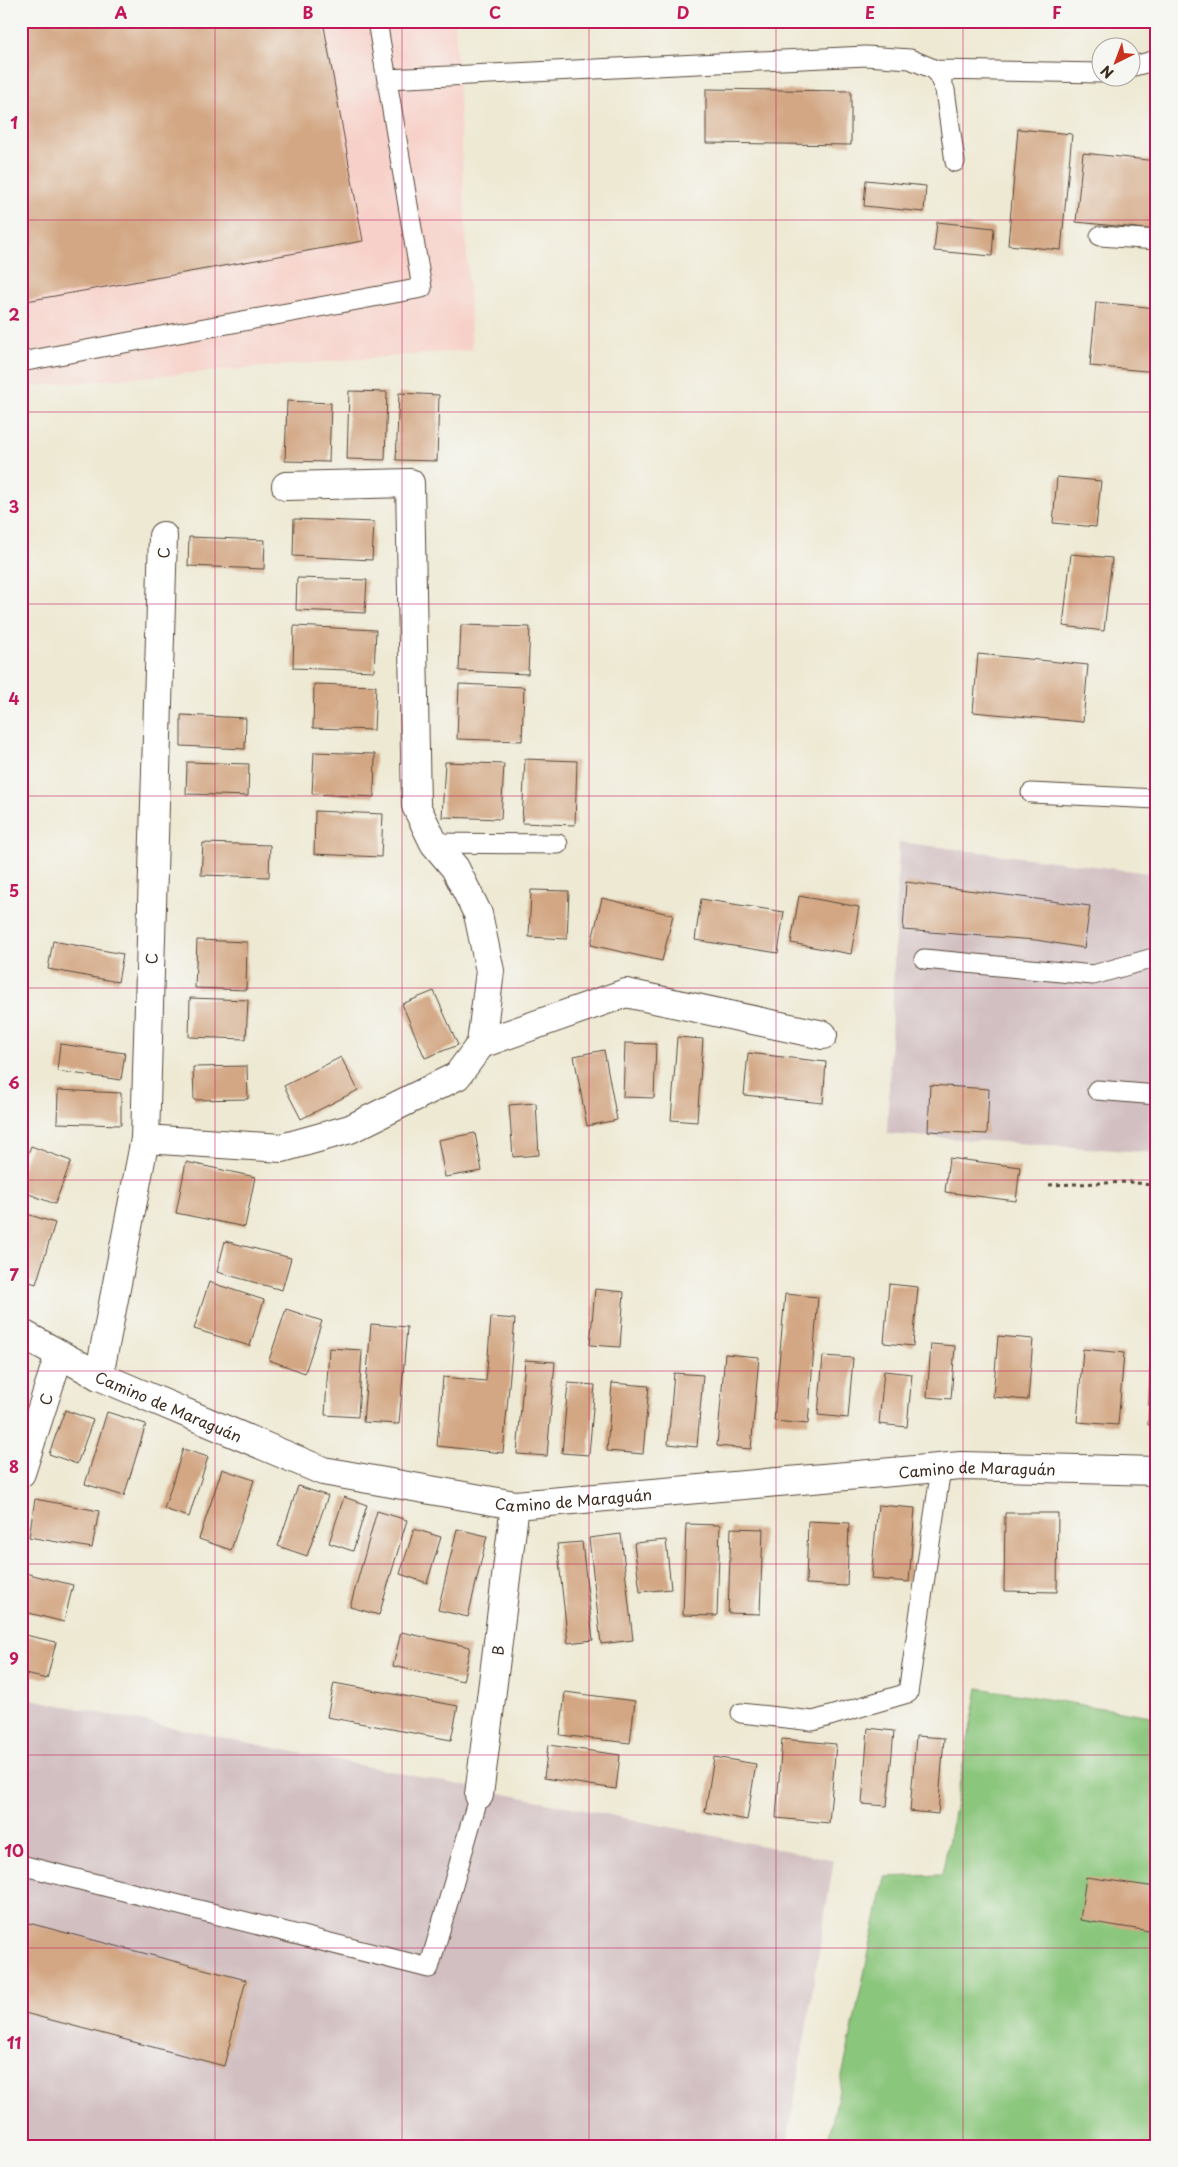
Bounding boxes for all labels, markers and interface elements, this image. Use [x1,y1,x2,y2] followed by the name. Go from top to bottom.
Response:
[115,0,128,24] text: A
[303,0,314,24] text: B
[489,0,501,24] text: C
[677,0,689,24] text: D
[865,0,875,24] text: E
[1052,0,1062,24] text: F
[1090,38,1140,88] north arrow
[1096,61,1118,84] text: N
[10,110,18,134] text: 1
[8,302,20,326] text: 2
[9,494,19,518] text: 3
[151,547,174,559] street label: C
[9,686,20,710] text: 4
[9,878,19,902] text: 5
[139,952,162,965] street label: C
[8,1070,20,1094] text: 6
[9,1262,19,1286] text: 7
[92,1364,246,1447] street label: Camino de Maraguán
[32,1390,58,1408] street label: C
[9,1454,19,1478] text: 8
[897,1454,1056,1483] street label: Camino de Maraguán
[493,1482,653,1516] street label: Camino de Maraguán
[485,1644,509,1656] street label: B
[9,1646,19,1670] text: 9
[4,1838,24,1862] text: 10
[7,2030,21,2054] text: 11

